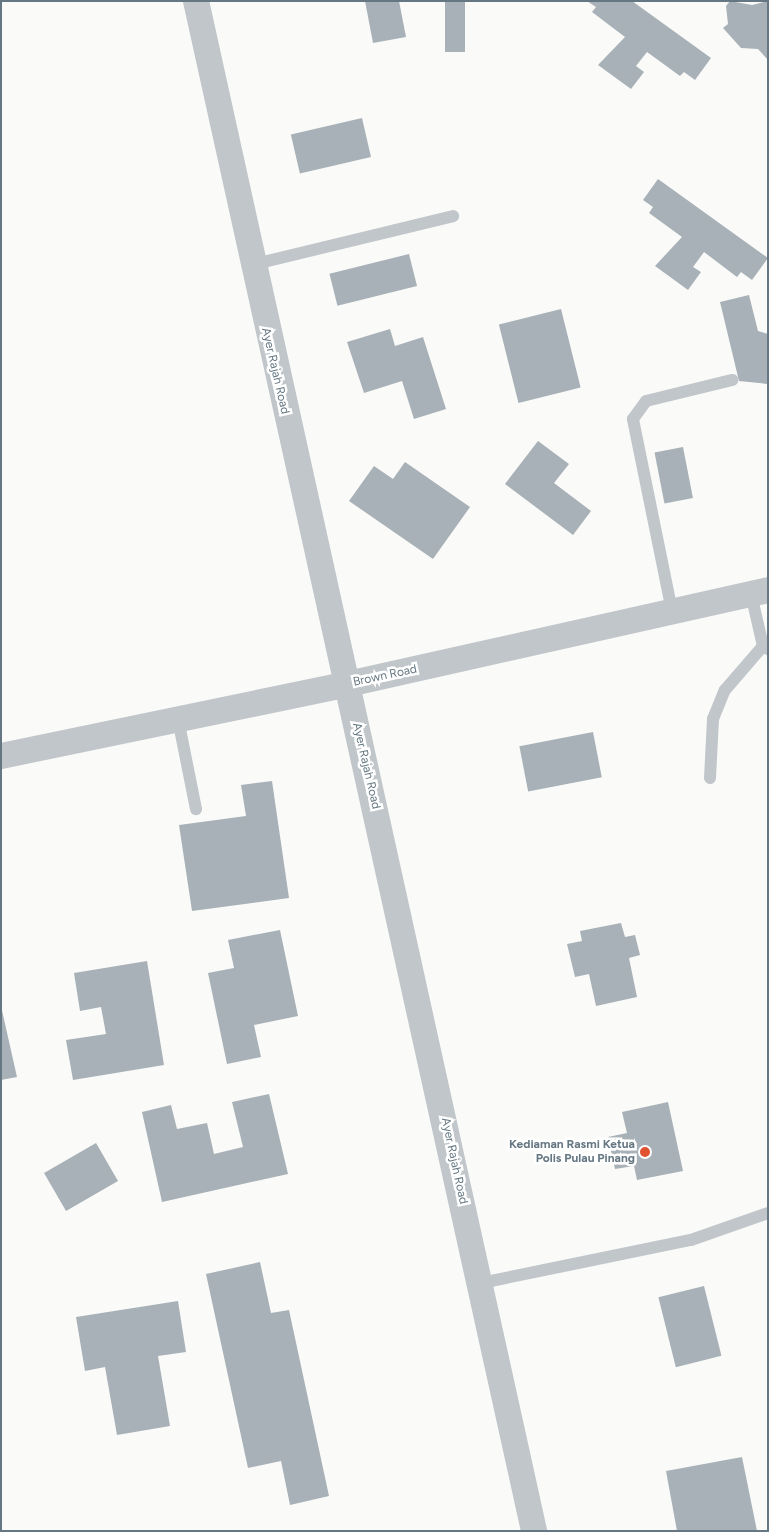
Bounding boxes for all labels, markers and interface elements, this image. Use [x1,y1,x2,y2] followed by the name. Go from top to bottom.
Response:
[258,327,292,415] street label: Ayer Rajah Road
[352,662,418,690] street label: Brown Road
[349,722,383,810] street label: Ayer Rajah Road
[438,1116,470,1206] street label: Ayer Rajah Road
[509,1138,635,1166] place label: Kediaman Rasmi Ketua Polis Pulau Pinang
[639,1146,651,1158] marker: Kediaman Rasmi Ketua Polis Pulau Pinang

